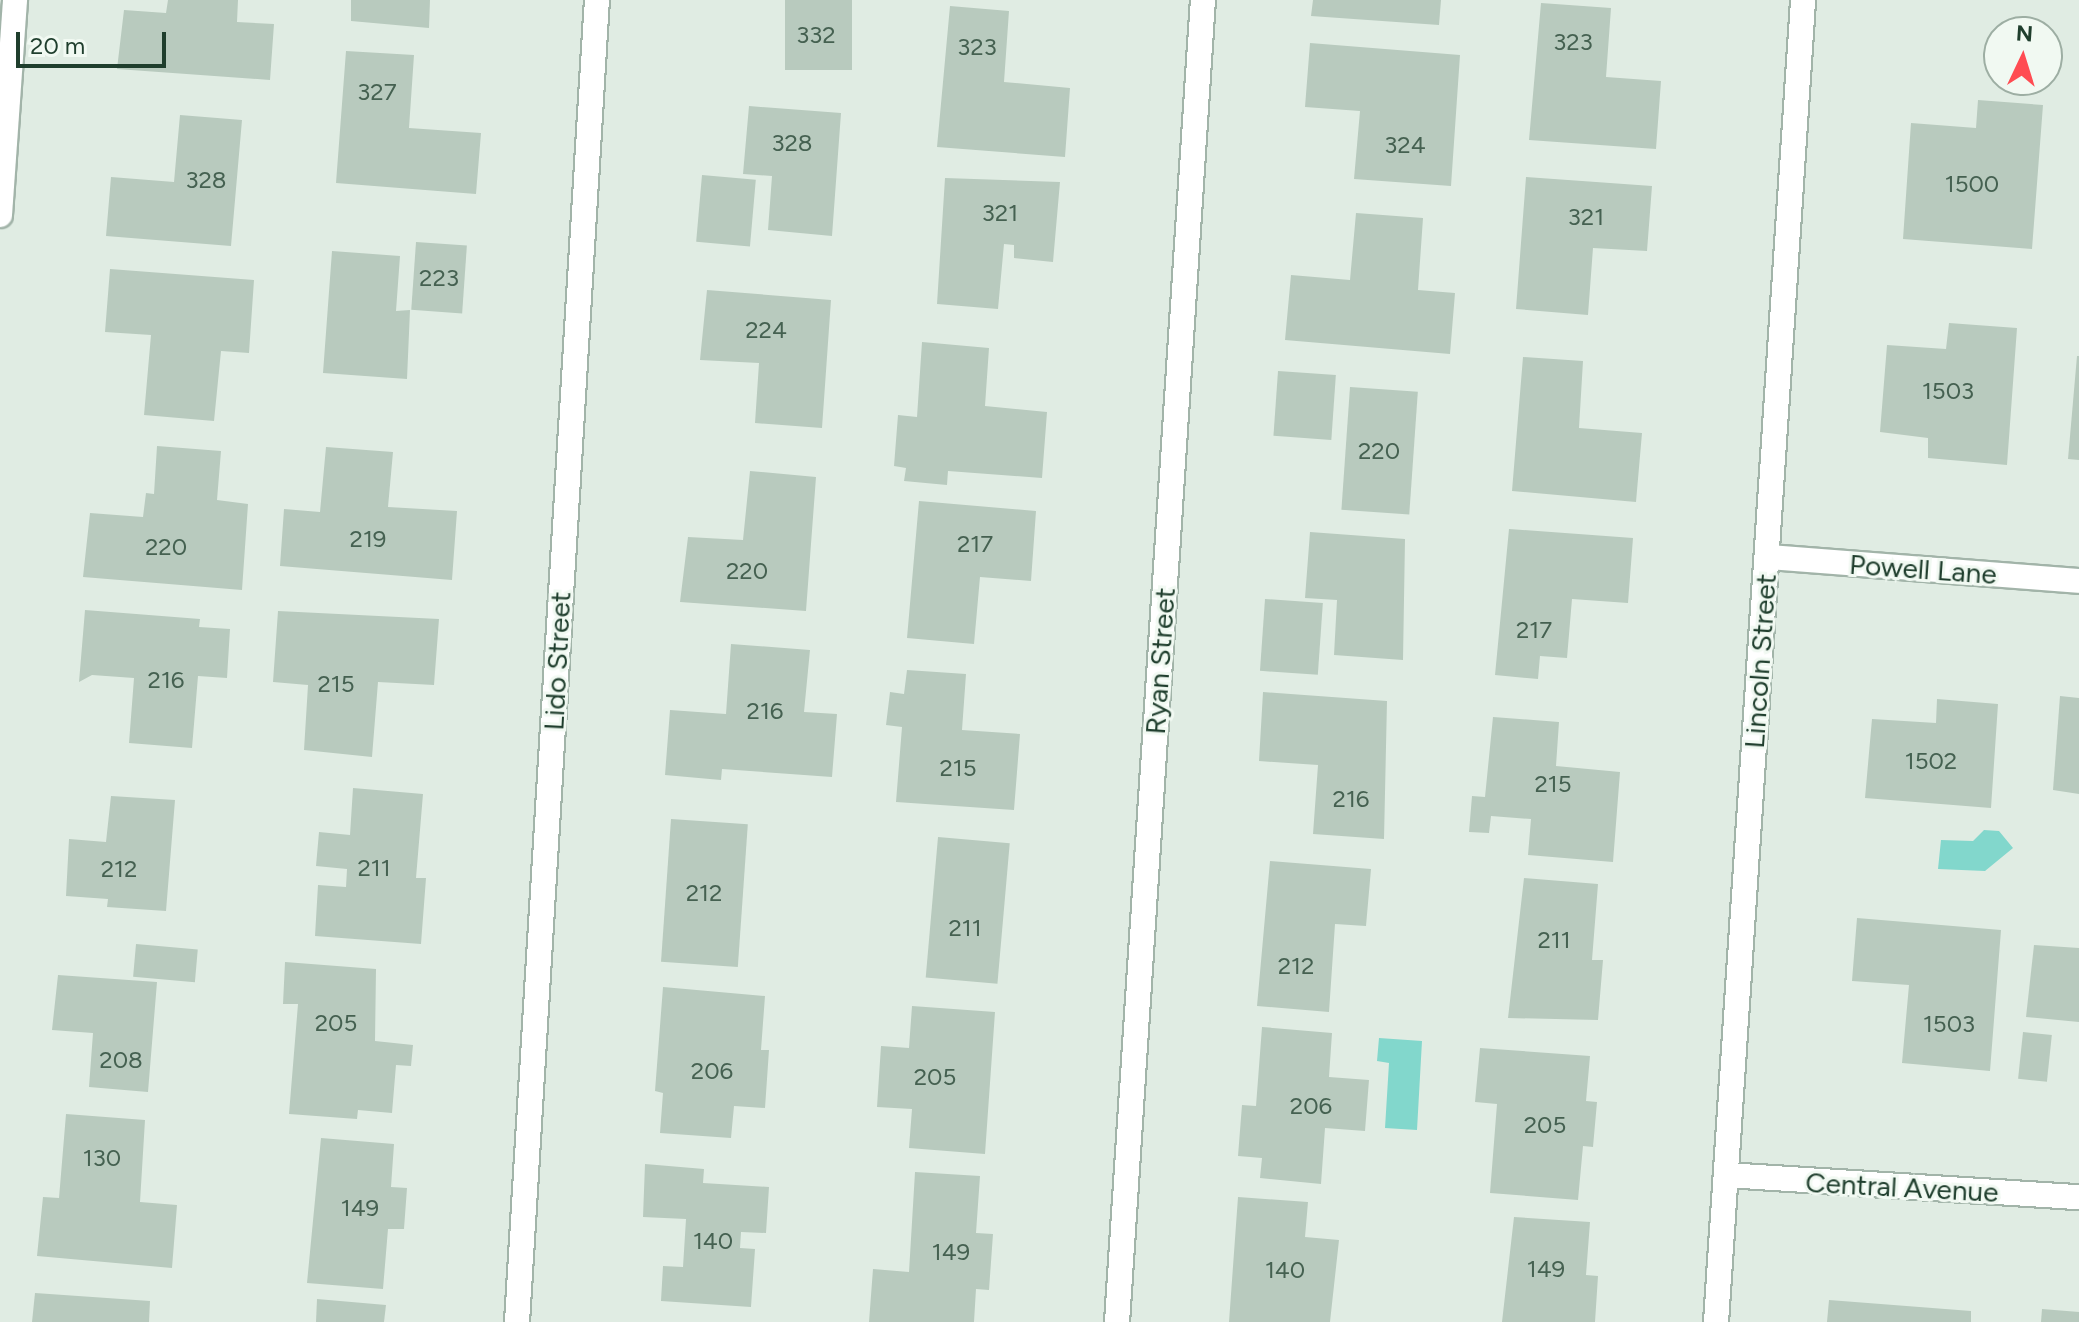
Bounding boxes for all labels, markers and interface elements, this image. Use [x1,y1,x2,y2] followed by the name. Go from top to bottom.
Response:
[20,16,170,66] scale bar
[1983,16,2063,96] north arrow
[2015,19,2034,48] text: N
[796,21,836,49] house number: 332
[1553,28,1593,56] house number: 323
[30,31,85,60] text: 20 m
[957,33,997,61] house number: 323
[357,78,397,106] house number: 327
[771,129,813,157] house number: 328
[1384,131,1426,159] house number: 324
[185,166,227,194] house number: 328
[1945,170,1999,198] house number: 1500
[982,199,1018,227] house number: 321
[1568,203,1604,231] house number: 321
[419,264,459,292] house number: 223
[745,316,787,344] house number: 224
[1922,377,1974,405] house number: 1503
[1358,437,1400,465] house number: 220
[350,525,386,553] house number: 219
[957,530,993,558] house number: 217
[145,533,187,561] house number: 220
[1848,547,1998,591] street label: Powell Lane
[726,557,768,585] house number: 220
[1737,572,1783,750] street label: Lincoln Street
[1138,587,1182,735] street label: Ryan Street
[537,591,577,731] street label: Lido Street
[1516,616,1552,644] house number: 217
[148,666,184,694] house number: 216
[317,670,355,698] house number: 215
[747,697,783,725] house number: 216
[1905,747,1957,775] house number: 1502
[939,754,977,782] house number: 215
[1534,770,1572,798] house number: 215
[1333,785,1369,813] house number: 216
[357,854,391,882] house number: 211
[101,855,137,883] house number: 212
[686,879,722,907] house number: 212
[948,914,982,942] house number: 211
[1537,926,1571,954] house number: 211
[1278,952,1314,980] house number: 212
[315,1009,357,1037] house number: 205
[1923,1010,1975,1038] house number: 1503
[99,1046,143,1074] house number: 208
[691,1057,733,1085] house number: 206
[914,1063,956,1091] house number: 205
[1290,1092,1332,1120] house number: 206
[1524,1111,1566,1139] house number: 205
[83,1144,121,1172] house number: 130
[1805,1165,1999,1209] street label: Central Avenue
[341,1194,379,1222] house number: 149
[693,1227,733,1255] house number: 140
[932,1238,970,1266] house number: 149
[1527,1255,1565,1283] house number: 149
[1265,1256,1305,1284] house number: 140

